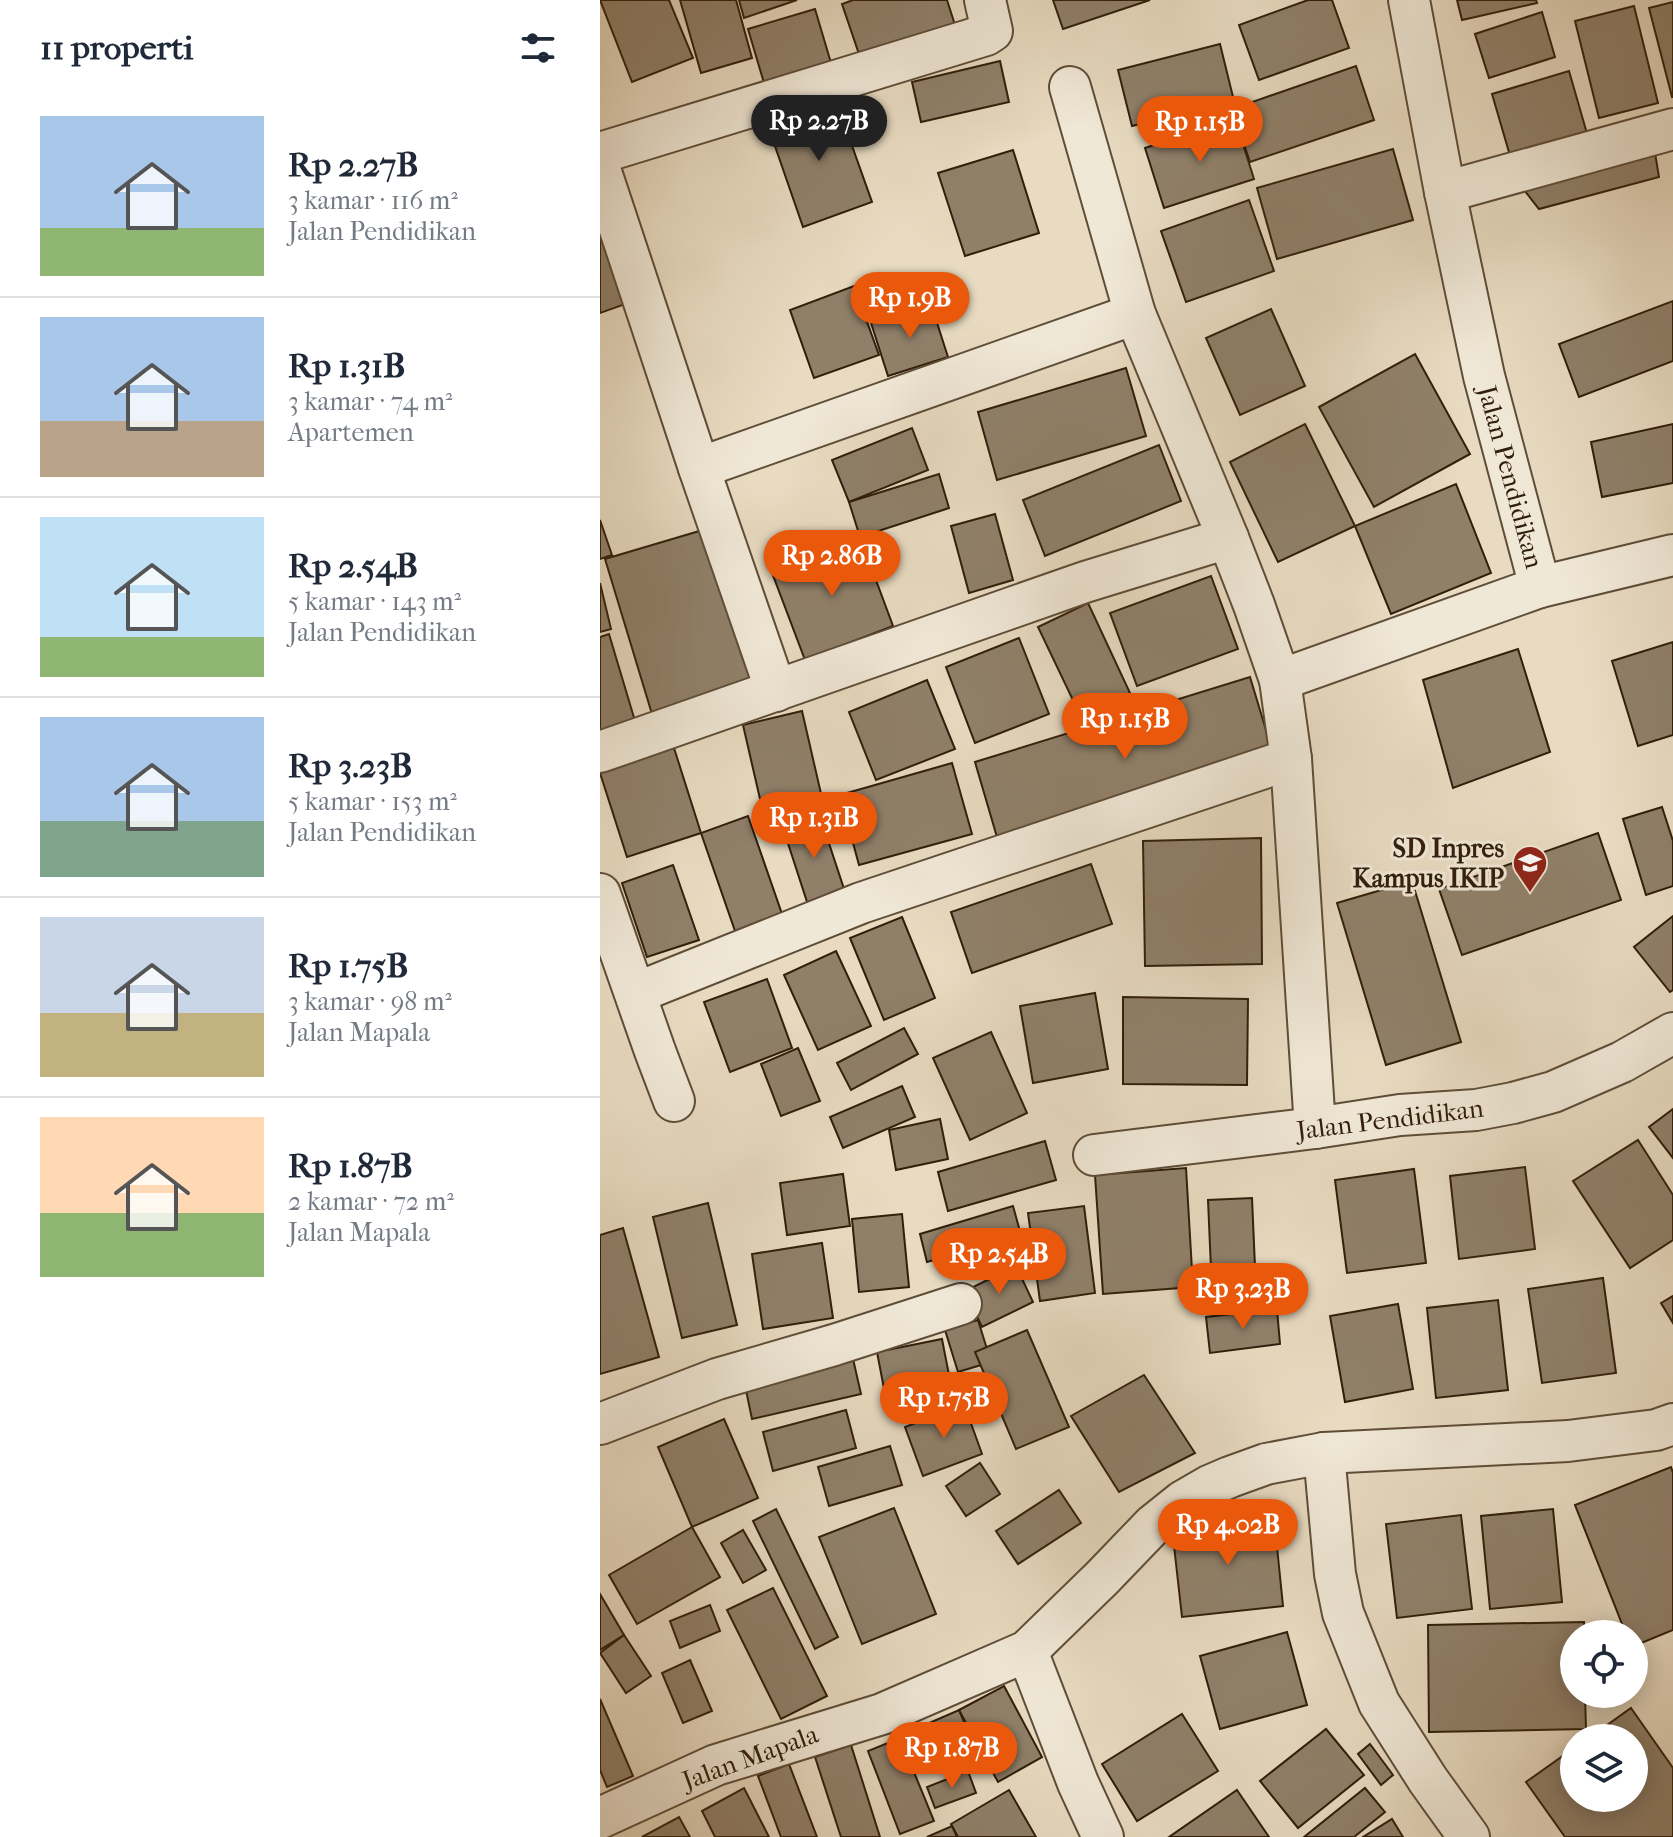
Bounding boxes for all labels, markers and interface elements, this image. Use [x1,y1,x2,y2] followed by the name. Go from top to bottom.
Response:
[516,26,560,70] icon: filters
[40,28,193,68] text: 11 properti
[736,95,902,163] pin: Rp 2.27B
[1117,96,1283,164] pin: Rp 1.15B
[769,105,869,136] text: Rp 2.27B
[1155,106,1245,137] text: Rp 1.15B
[288,145,418,185] text: Rp 2.27B
[104,148,200,244] icon: home
[288,185,458,216] text: 3 kamar · 116 m²
[288,216,476,247] text: Jalan Pendidikan
[836,272,984,340] pin: Rp 1.9B
[869,282,952,313] text: Rp 1.9B
[288,346,405,386] text: Rp 1.31B
[104,349,200,445] icon: home
[1471,380,1550,572] street label: Jalan Pendidikan
[288,386,452,417] text: 3 kamar · 74 m²
[288,417,414,448] text: Apartemen
[749,530,915,598] pin: Rp 2.86B
[782,540,882,571] text: Rp 2.86B
[288,546,418,586] text: Rp 2.54B
[104,549,200,645] icon: home
[288,586,461,617] text: 5 kamar · 143 m²
[288,617,476,648] text: Jalan Pendidikan
[1042,693,1208,761] pin: Rp 1.15B
[1080,703,1170,734] text: Rp 1.15B
[288,746,412,786] text: Rp 3.23B
[104,749,200,845] icon: home
[288,786,457,817] text: 5 kamar · 153 m²
[731,792,897,860] pin: Rp 1.31B
[769,802,859,833] text: Rp 1.31B
[288,817,476,848] text: Jalan Pendidikan
[1352,833,1504,894] place label: SD Inpres Kampus IKIP
[1511,844,1549,894] school or university icon: SD Inpres Kampus IKIP
[288,946,408,986] text: Rp 1.75B
[104,949,200,1045] icon: home
[288,986,452,1017] text: 3 kamar · 98 m²
[288,1017,430,1048] text: Jalan Mapala
[1293,1093,1485,1147] street label: Jalan Pendidikan
[288,1146,413,1186] text: Rp 1.87B
[104,1149,200,1245] icon: home
[288,1186,454,1217] text: 2 kamar · 72 m²
[288,1217,430,1248] text: Jalan Mapala
[916,1228,1082,1296] pin: Rp 2.54B
[949,1238,1049,1269] text: Rp 2.54B
[1160,1263,1326,1331] pin: Rp 3.23B
[1195,1273,1291,1304] text: Rp 3.23B
[861,1372,1027,1440] pin: Rp 1.75B
[898,1382,990,1413] text: Rp 1.75B
[1145,1499,1311,1567] pin: Rp 4.02B
[1176,1509,1280,1540] text: Rp 4.02B
[1560,1620,1648,1812] map controls
[1560,1620,1648,1708] button: locate
[676,1718,823,1797] street label: Jalan Mapala
[869,1722,1035,1790] pin: Rp 1.87B
[1560,1724,1648,1812] button: layers
[904,1732,1000,1763] text: Rp 1.87B

